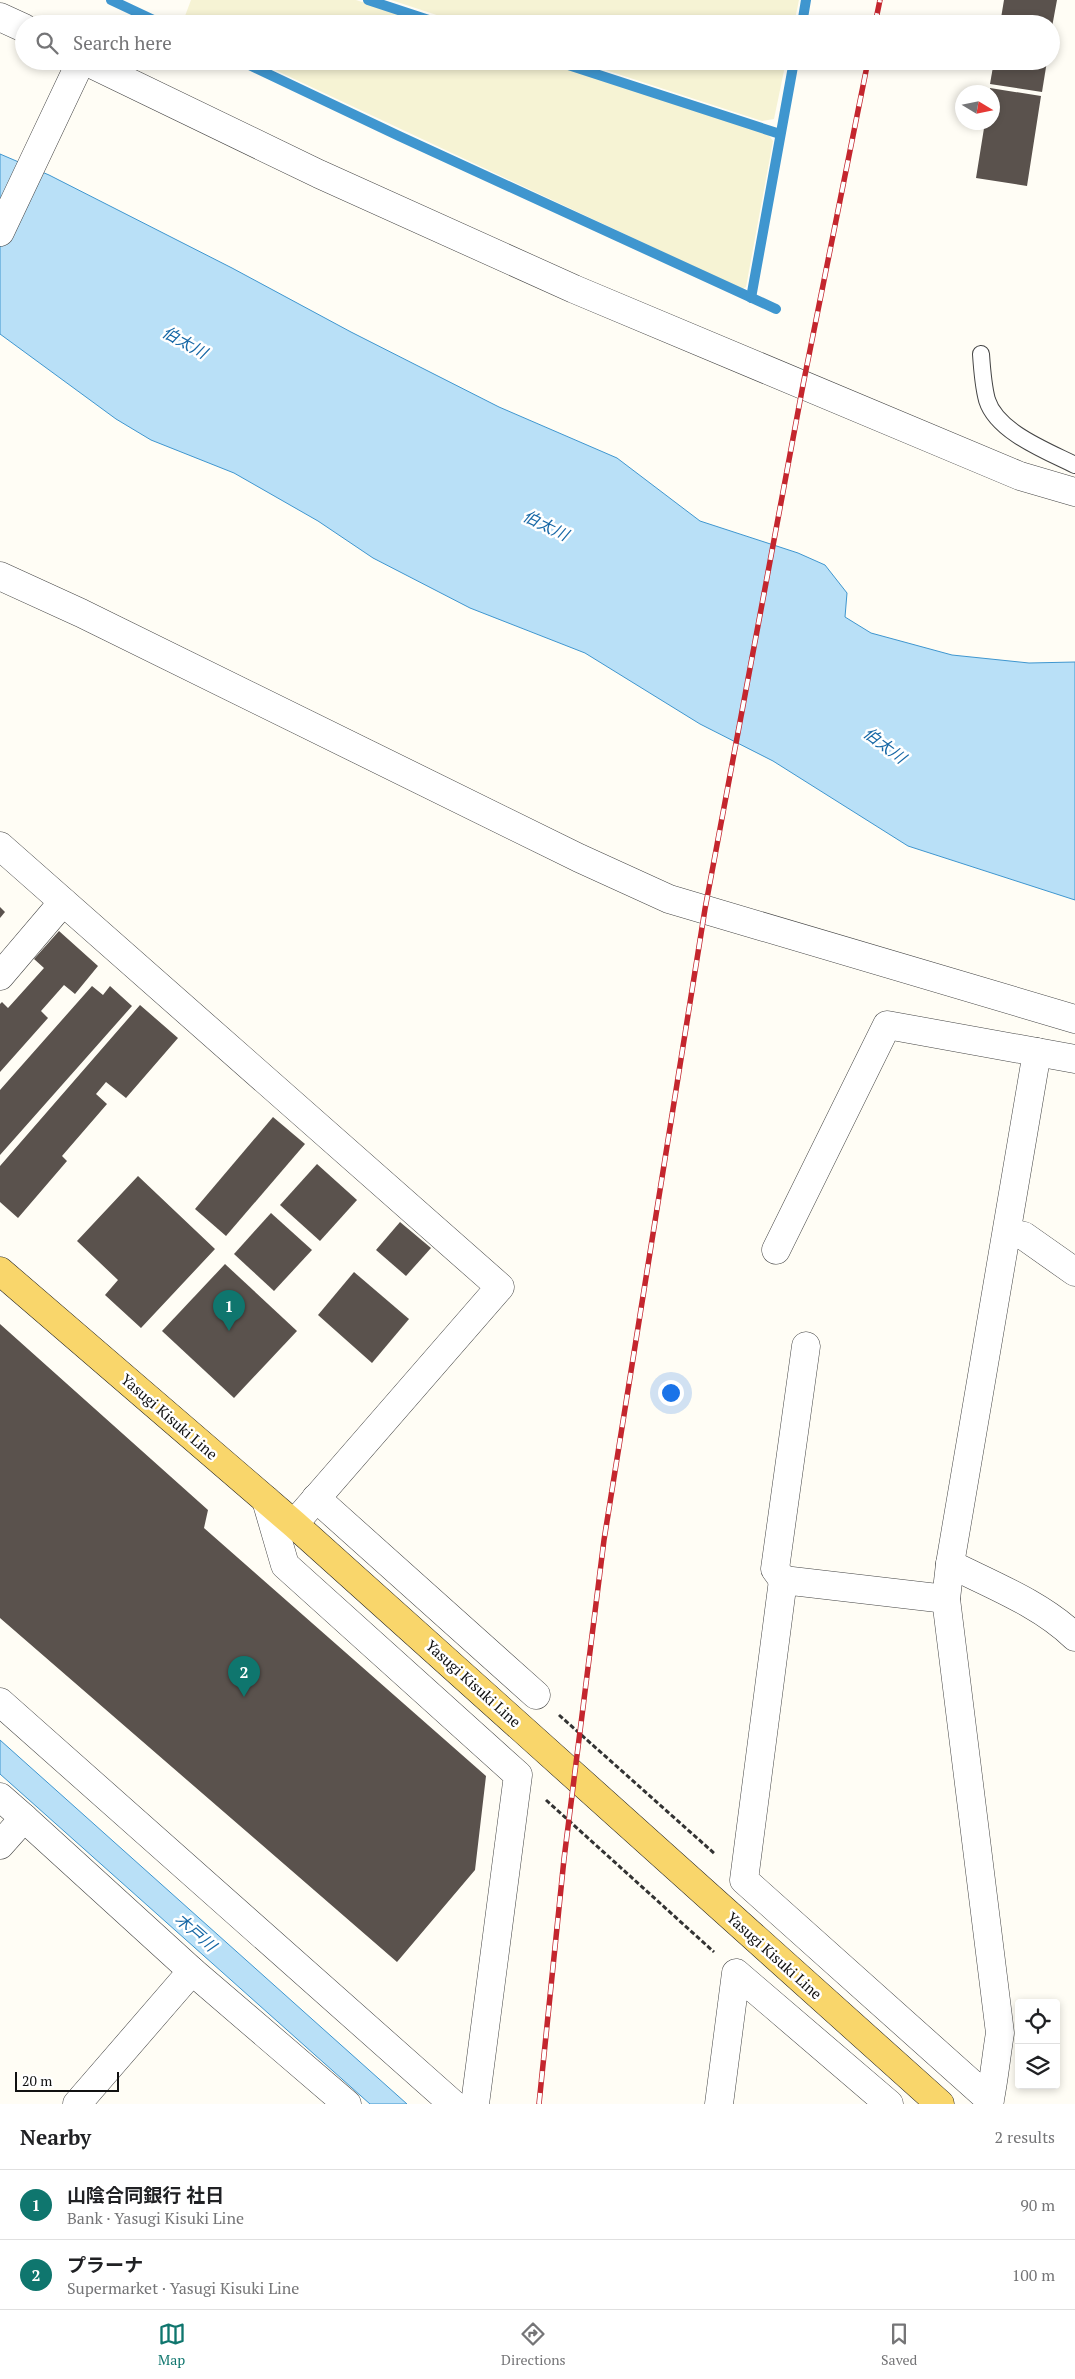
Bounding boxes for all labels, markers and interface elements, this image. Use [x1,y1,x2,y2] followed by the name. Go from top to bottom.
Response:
[15,15,1060,70] search box
[33,29,61,57] icon: search
[73,30,172,55] text: Search here
[955,85,1000,130] north arrow
[159,321,213,364] water label: 伯太川
[520,505,574,546] water label: 伯太川
[859,722,912,769] water label: 伯太川
[213,1290,245,1331] pin: 1
[117,1369,222,1464] street label: Yasugi Kisuki Line
[658,1380,684,1406] your location
[422,1635,526,1731] street label: Yasugi Kisuki Line
[228,1656,260,1697] pin: 2
[723,1907,827,2003] street label: Yasugi Kisuki Line
[171,1908,223,1957] water label: 木戸川
[1015,1999,1060,2089] map controls
[1015,1999,1060,2044] button: locate
[1015,2044,1060,2089] button: layers
[15,2069,119,2092] scale bar
[22,2071,52,2090] text: 20 m
[20,2123,91,2151] text: Nearby
[995,2126,1055,2148] text: 2 results
[67,2182,224,2207] text: 山陰合同銀行 社日
[31,2194,41,2216] text: 1
[1020,2194,1055,2216] text: 90 m
[67,2207,244,2229] text: Bank · Yasugi Kisuki Line
[67,2252,143,2277] text: プラーナ
[31,2264,41,2286] text: 2
[1012,2264,1055,2286] text: 100 m
[67,2277,299,2299] text: Supermarket · Yasugi Kisuki Line
[158,2320,186,2369] tab: Map
[501,2320,566,2369] tab: Directions
[881,2320,917,2369] tab: Saved

